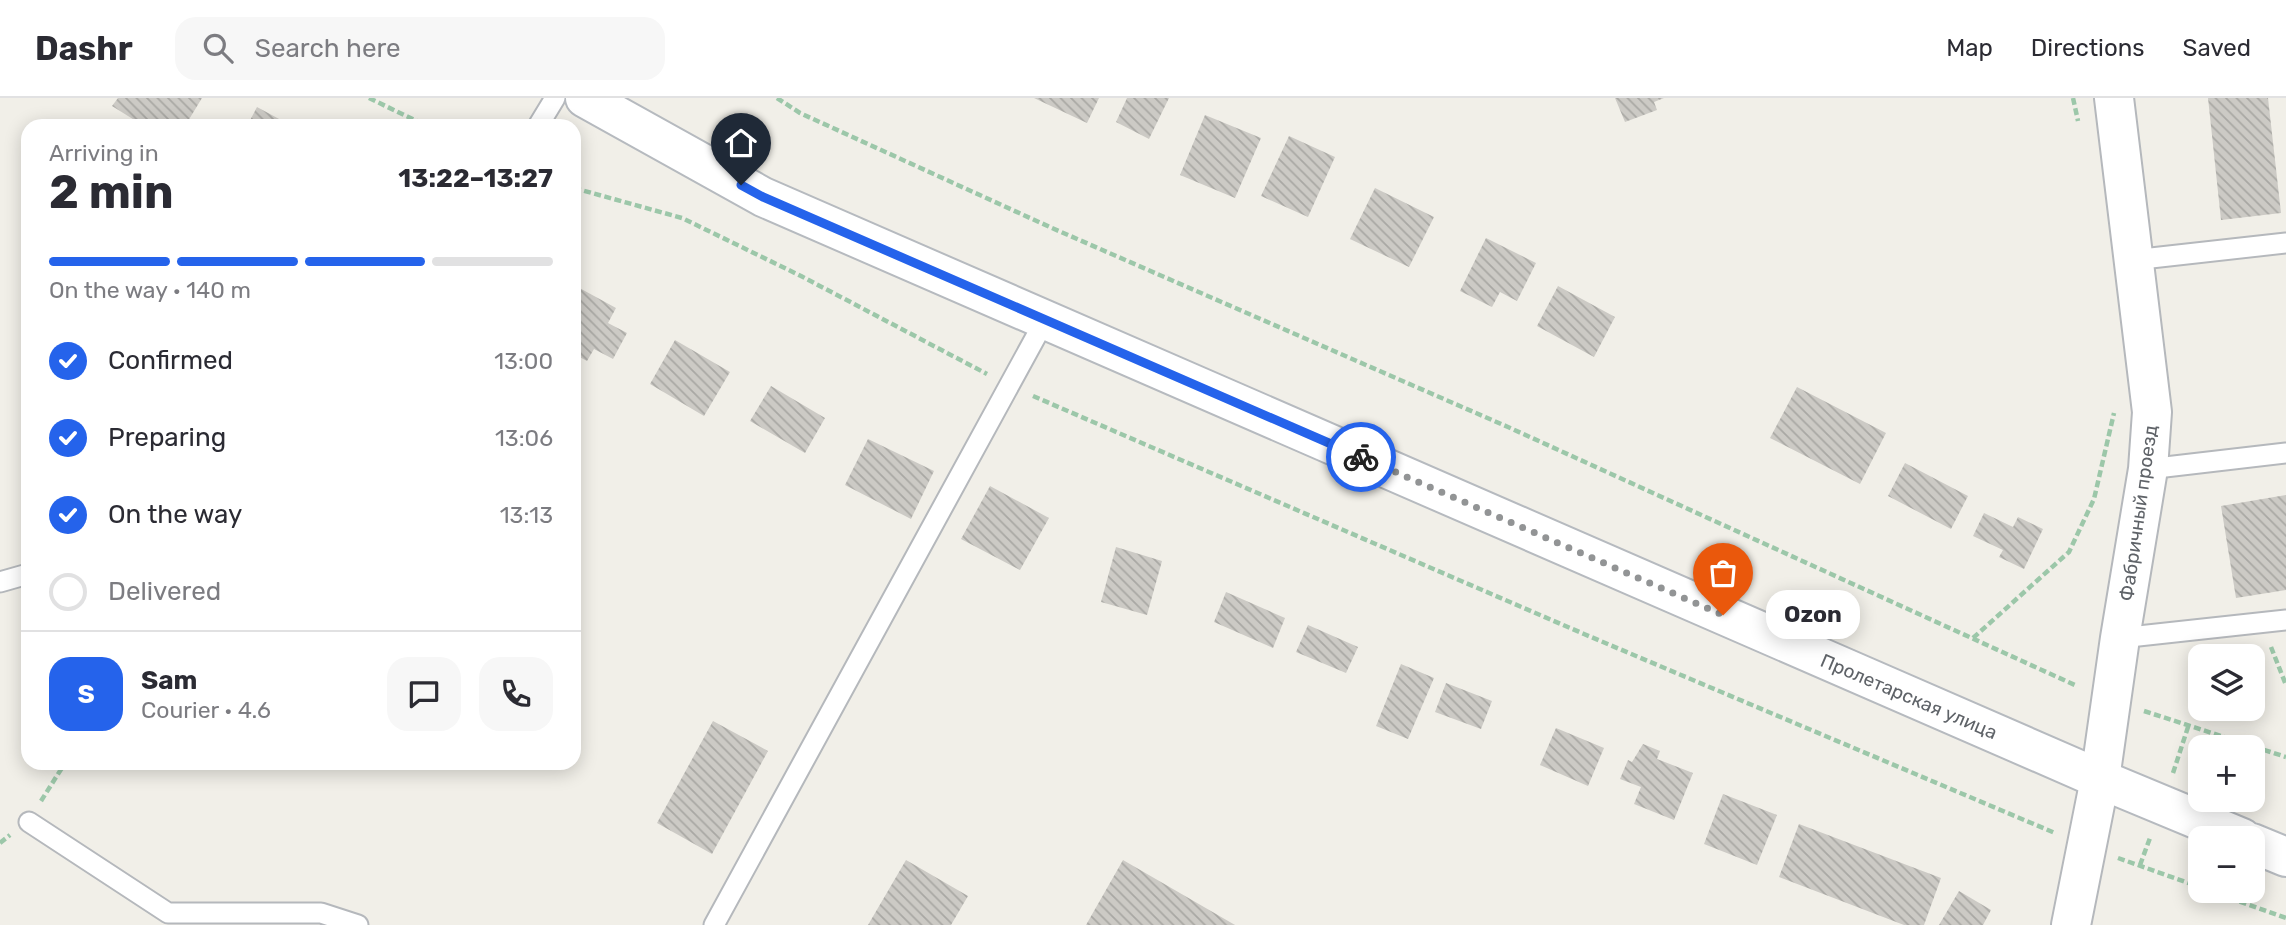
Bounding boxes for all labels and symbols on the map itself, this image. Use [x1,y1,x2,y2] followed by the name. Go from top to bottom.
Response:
[711,113,771,185] pin
[1326,422,1396,492] courier
[2115,424,2162,603] street label: Фабричный проезд
[1693,543,1753,615] pin
[1765,590,1859,640] callout: Ozon
[1817,649,2001,744] street label: Пролетарская улица

